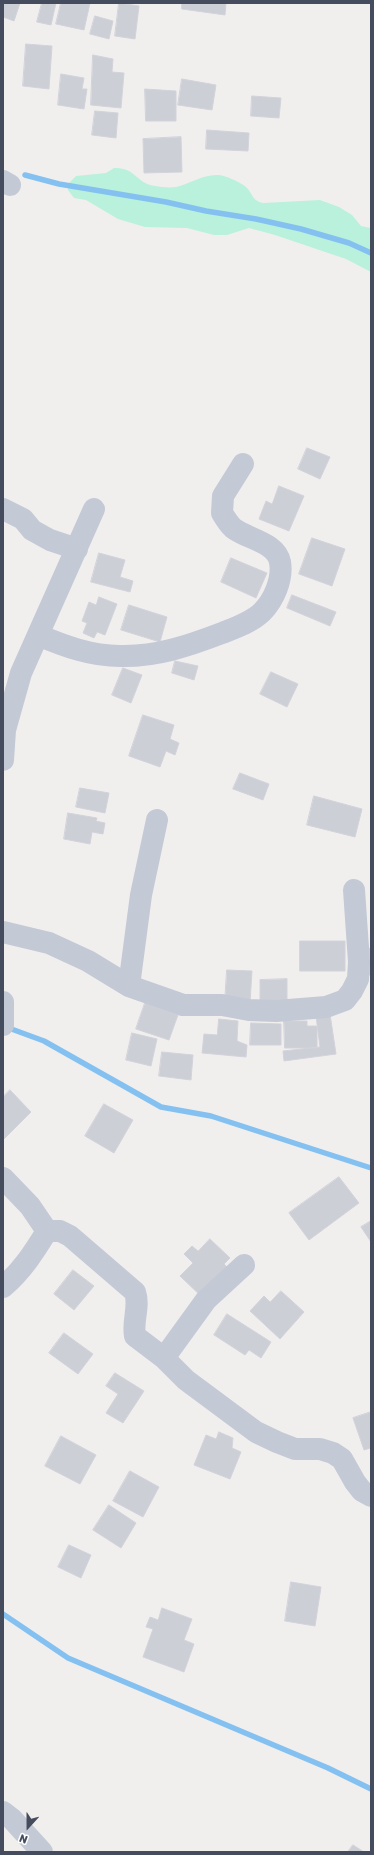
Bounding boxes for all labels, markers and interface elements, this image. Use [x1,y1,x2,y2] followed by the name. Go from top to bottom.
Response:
[8,1807,48,1847] north arrow
[18,1831,30,1846] text: N

